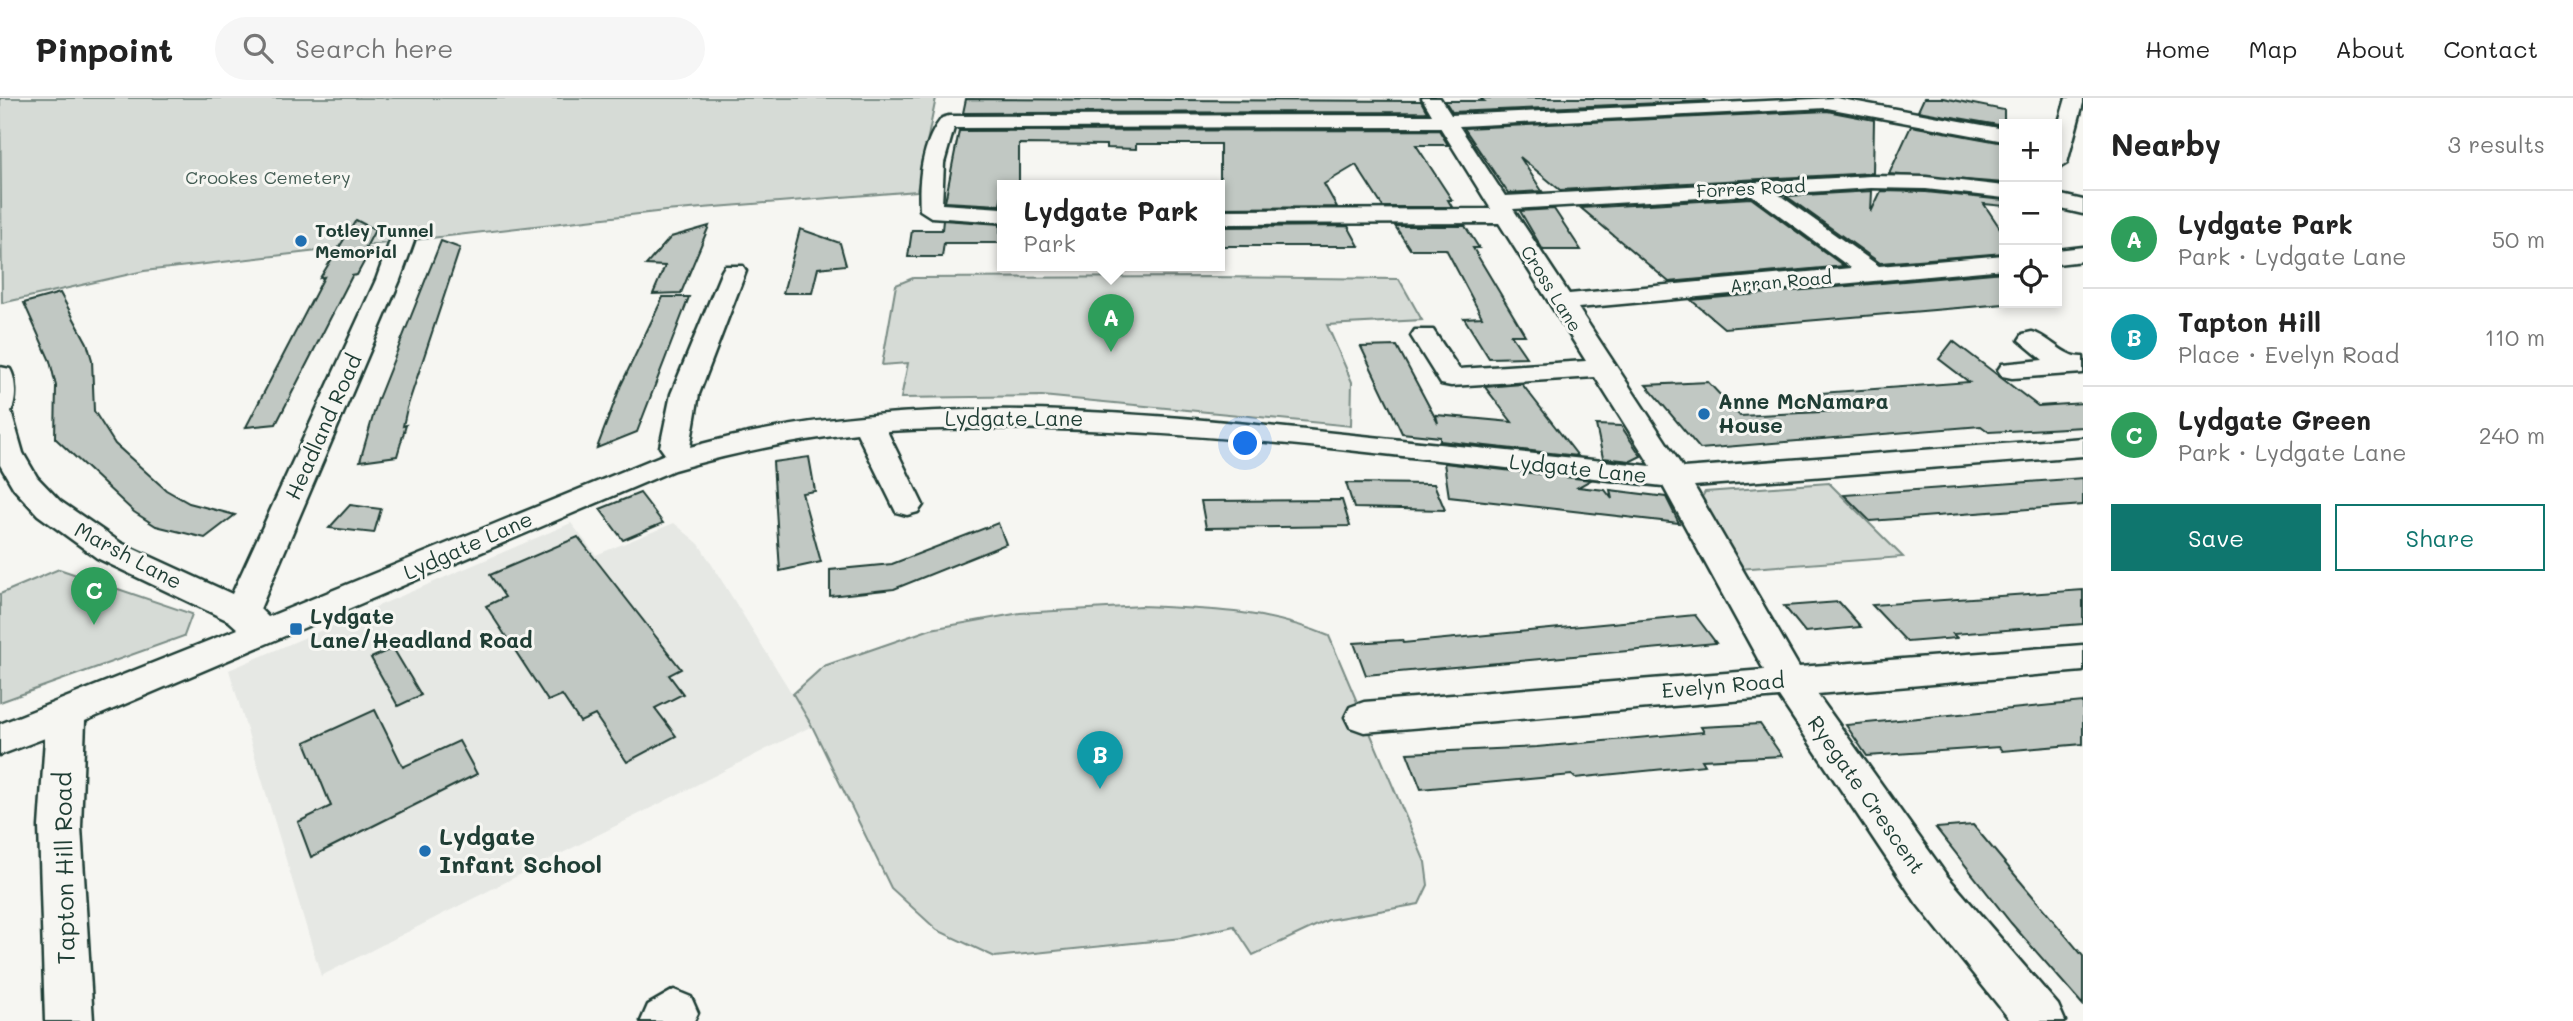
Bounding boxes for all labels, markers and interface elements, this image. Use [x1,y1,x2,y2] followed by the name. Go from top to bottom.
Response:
[215,17,705,80] search box
[35,27,173,70] text: Pinpoint
[239,29,277,67] icon: search
[295,31,453,65] text: Search here
[2145,33,2210,64] text: Home
[2248,33,2297,64] text: Map
[2335,33,2405,64] text: About
[2443,33,2538,64] text: Contact
[1999,119,2062,308] map controls
[1999,119,2062,182] button: +
[2111,124,2221,164] text: Nearby
[2448,129,2545,159] text: 3 results
[185,165,351,189] park label: Crookes Cemetery
[1696,173,1806,203] street label: Forres Road
[997,180,1225,271] popup
[1999,182,2062,245] button: −
[1024,194,1198,228] text: Lydgate Park
[2178,207,2353,241] text: Lydgate Park
[315,218,434,263] place label: Totley Tunnel Memorial
[2126,224,2142,254] text: A
[2492,224,2545,254] text: 50 m
[1024,228,1076,258] text: Park
[293,233,309,249] marker: Totley Tunnel Memorial
[1516,241,1588,336] street label: Cross Lane
[2178,241,2406,271] text: Park · Lydgate Lane
[1999,245,2062,308] button: locate
[1729,265,1833,297] street label: Arran Road
[1088,294,1134,352] pin: A
[2178,305,2321,339] text: Tapton Hill
[2126,322,2142,352] text: B
[2485,322,2545,352] text: 110 m
[2178,339,2399,369] text: Place · Evelyn Road
[278,349,367,503] street label: Headland Road
[1718,387,1889,438] place label: Anne McNamara House
[2178,403,2371,437] text: Lydgate Green
[945,404,1083,431] street label: Lydgate Lane
[1696,406,1712,422] marker: Anne McNamara House
[2125,420,2143,450] text: C
[2479,420,2545,450] text: 240 m
[1228,426,1262,460] your location
[2178,437,2406,467] text: Park · Lydgate Lane
[1508,447,1648,488] street label: Lydgate Lane
[399,504,536,585] street label: Lydgate Lane
[2111,504,2321,571] button: Save
[2335,504,2545,571] button: Share
[70,515,187,594] street label: Marsh Lane
[71,567,117,625] pin: C
[310,602,532,653] place label: Lydgate Lane/Headland Road
[288,621,304,637] marker: Lydgate Lane/Headland Road
[1660,666,1785,703] street label: Evelyn Road
[1803,710,1932,878] street label: Ryegate Crescent
[1077,731,1123,789] pin: B
[46,771,81,965] street label: Tapton Hill Road
[439,820,602,879] place label: Lydgate Infant School
[417,843,433,859] marker: Lydgate Infant School

